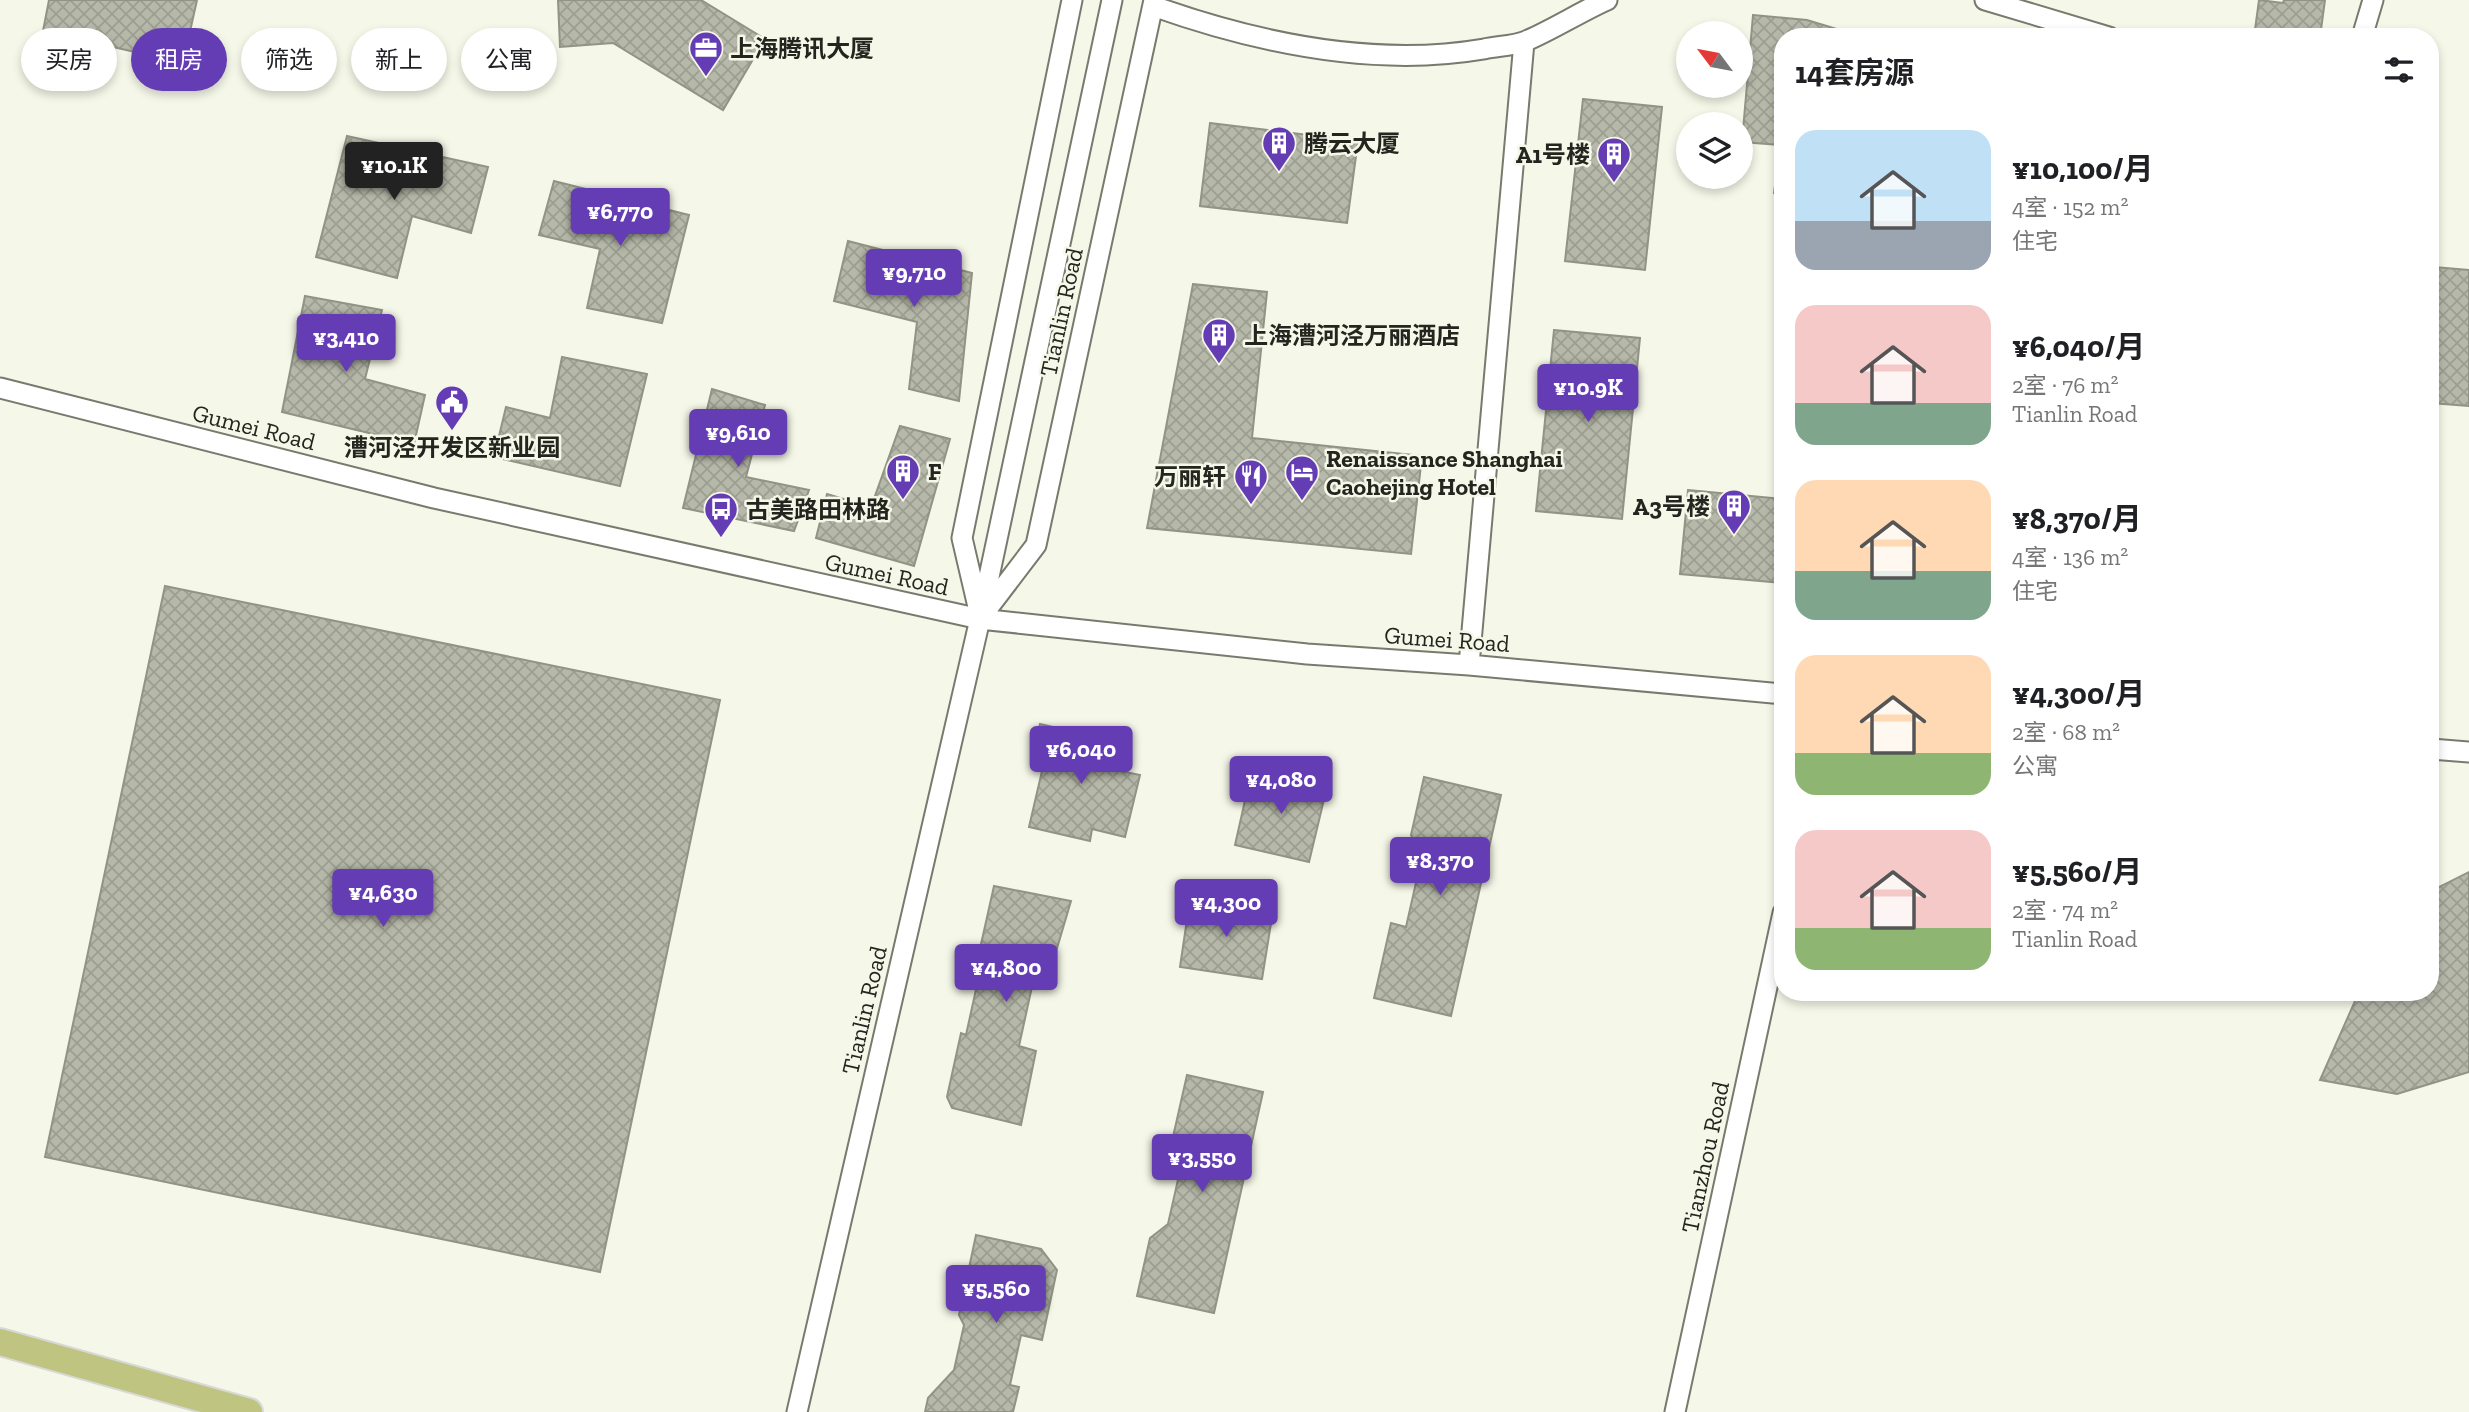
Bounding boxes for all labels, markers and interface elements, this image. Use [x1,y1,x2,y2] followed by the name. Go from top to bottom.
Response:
[1676,21,1754,98] north arrow
[1676,21,1753,189] map controls
[21,28,117,91] chip: 买房
[131,28,227,91] chip: 租房
[241,28,337,91] chip: 筛选
[351,28,447,91] chip: 新上
[461,28,557,91] chip: 公寓
[687,29,725,78] office icon: 上海腾讯大厦
[730,34,874,63] place label: 上海腾讯大厦
[2380,51,2418,89] icon: filters
[1795,55,1914,91] text: 14套房源
[1676,112,1753,189] button: layers
[1260,124,1298,173] building icon: 腾云大厦
[1304,129,1400,158] place label: 腾云大厦
[1595,135,1633,184] building icon: A1号楼
[1516,140,1590,169] place label: A1号楼
[337,142,451,202] pin: ¥10.1K
[361,151,427,179] text: ¥10.1K
[2012,151,2154,187] text: ¥10,100/月
[1851,158,1935,242] icon: home
[563,188,677,248] pin: ¥6,770
[2012,193,2128,221] text: 4室 · 152 m²
[587,197,653,225] text: ¥6,770
[2012,227,2058,255] text: 住宅
[1033,245,1089,379] street label: Tianlin Road
[857,250,971,309] pin: ¥9,710
[882,258,946,286] text: ¥9,710
[289,314,403,374] pin: ¥3,410
[1200,316,1238,365] building icon: 上海漕河泾万丽酒店
[1244,321,1460,350] place label: 上海漕河泾万丽酒店
[313,323,379,351] text: ¥3,410
[2012,329,2145,365] text: ¥6,040/月
[1851,333,1935,417] icon: home
[1531,364,1645,424] pin: ¥10.9K
[2012,371,2118,399] text: 2室 · 76 m²
[1553,373,1623,401] text: ¥10.9K
[433,383,471,432] public building icon: 漕河泾开发区新业园
[189,398,319,456] street label: Gumei Road
[2012,400,2137,428] text: Tianlin Road
[681,410,795,469] pin: ¥9,610
[705,418,771,446] text: ¥9,610
[344,433,560,462] place label: 漕河泾开发区新业园
[1326,444,1563,501] place label: Renaissance Shanghai Caohejing Hotel
[884,452,922,501] building icon: F
[1283,453,1321,502] hotel icon: Renaissance Shanghai Caohejing Hotel
[928,457,942,486] place label: F
[1232,457,1270,506] restaurant icon: 万丽轩
[1154,462,1226,491] place label: 万丽轩
[1715,487,1753,536] building icon: A3号楼
[702,490,740,539] bus stop icon: 古美路田林路
[1633,492,1710,521] place label: A3号楼
[746,495,890,524] place label: 古美路田林路
[2012,501,2142,537] text: ¥8,370/月
[1851,508,1935,592] icon: home
[2012,543,2128,571] text: 4室 · 136 m²
[822,547,952,601] street label: Gumei Road
[2012,577,2058,605] text: 住宅
[1383,620,1511,658] street label: Gumei Road
[2012,676,2145,712] text: ¥4,300/月
[1851,683,1935,767] icon: home
[2012,718,2120,746] text: 2室 · 68 m²
[1024,726,1138,786] pin: ¥6,040
[1046,735,1116,763] text: ¥6,040
[2012,752,2058,780] text: 公寓
[1224,756,1338,816] pin: ¥4,080
[1246,765,1316,793] text: ¥4,080
[1383,838,1497,897] pin: ¥8,370
[1406,846,1474,874] text: ¥8,370
[2012,854,2142,890] text: ¥5,560/月
[1851,858,1935,942] icon: home
[326,870,440,929] pin: ¥4,630
[348,878,418,906] text: ¥4,630
[1169,880,1283,939] pin: ¥4,300
[1191,888,1261,916] text: ¥4,300
[2012,896,2118,924] text: 2室 · 74 m²
[2012,925,2137,953] text: Tianlin Road
[835,943,893,1077] street label: Tianlin Road
[949,944,1063,1004] pin: ¥4,800
[971,953,1041,981] text: ¥4,800
[1675,1078,1735,1236] street label: Tianzhou Road
[1145,1134,1259,1194] pin: ¥3,550
[1168,1143,1236,1171] text: ¥3,550
[939,1266,1053,1325] pin: ¥5,560
[962,1274,1030,1302] text: ¥5,560

